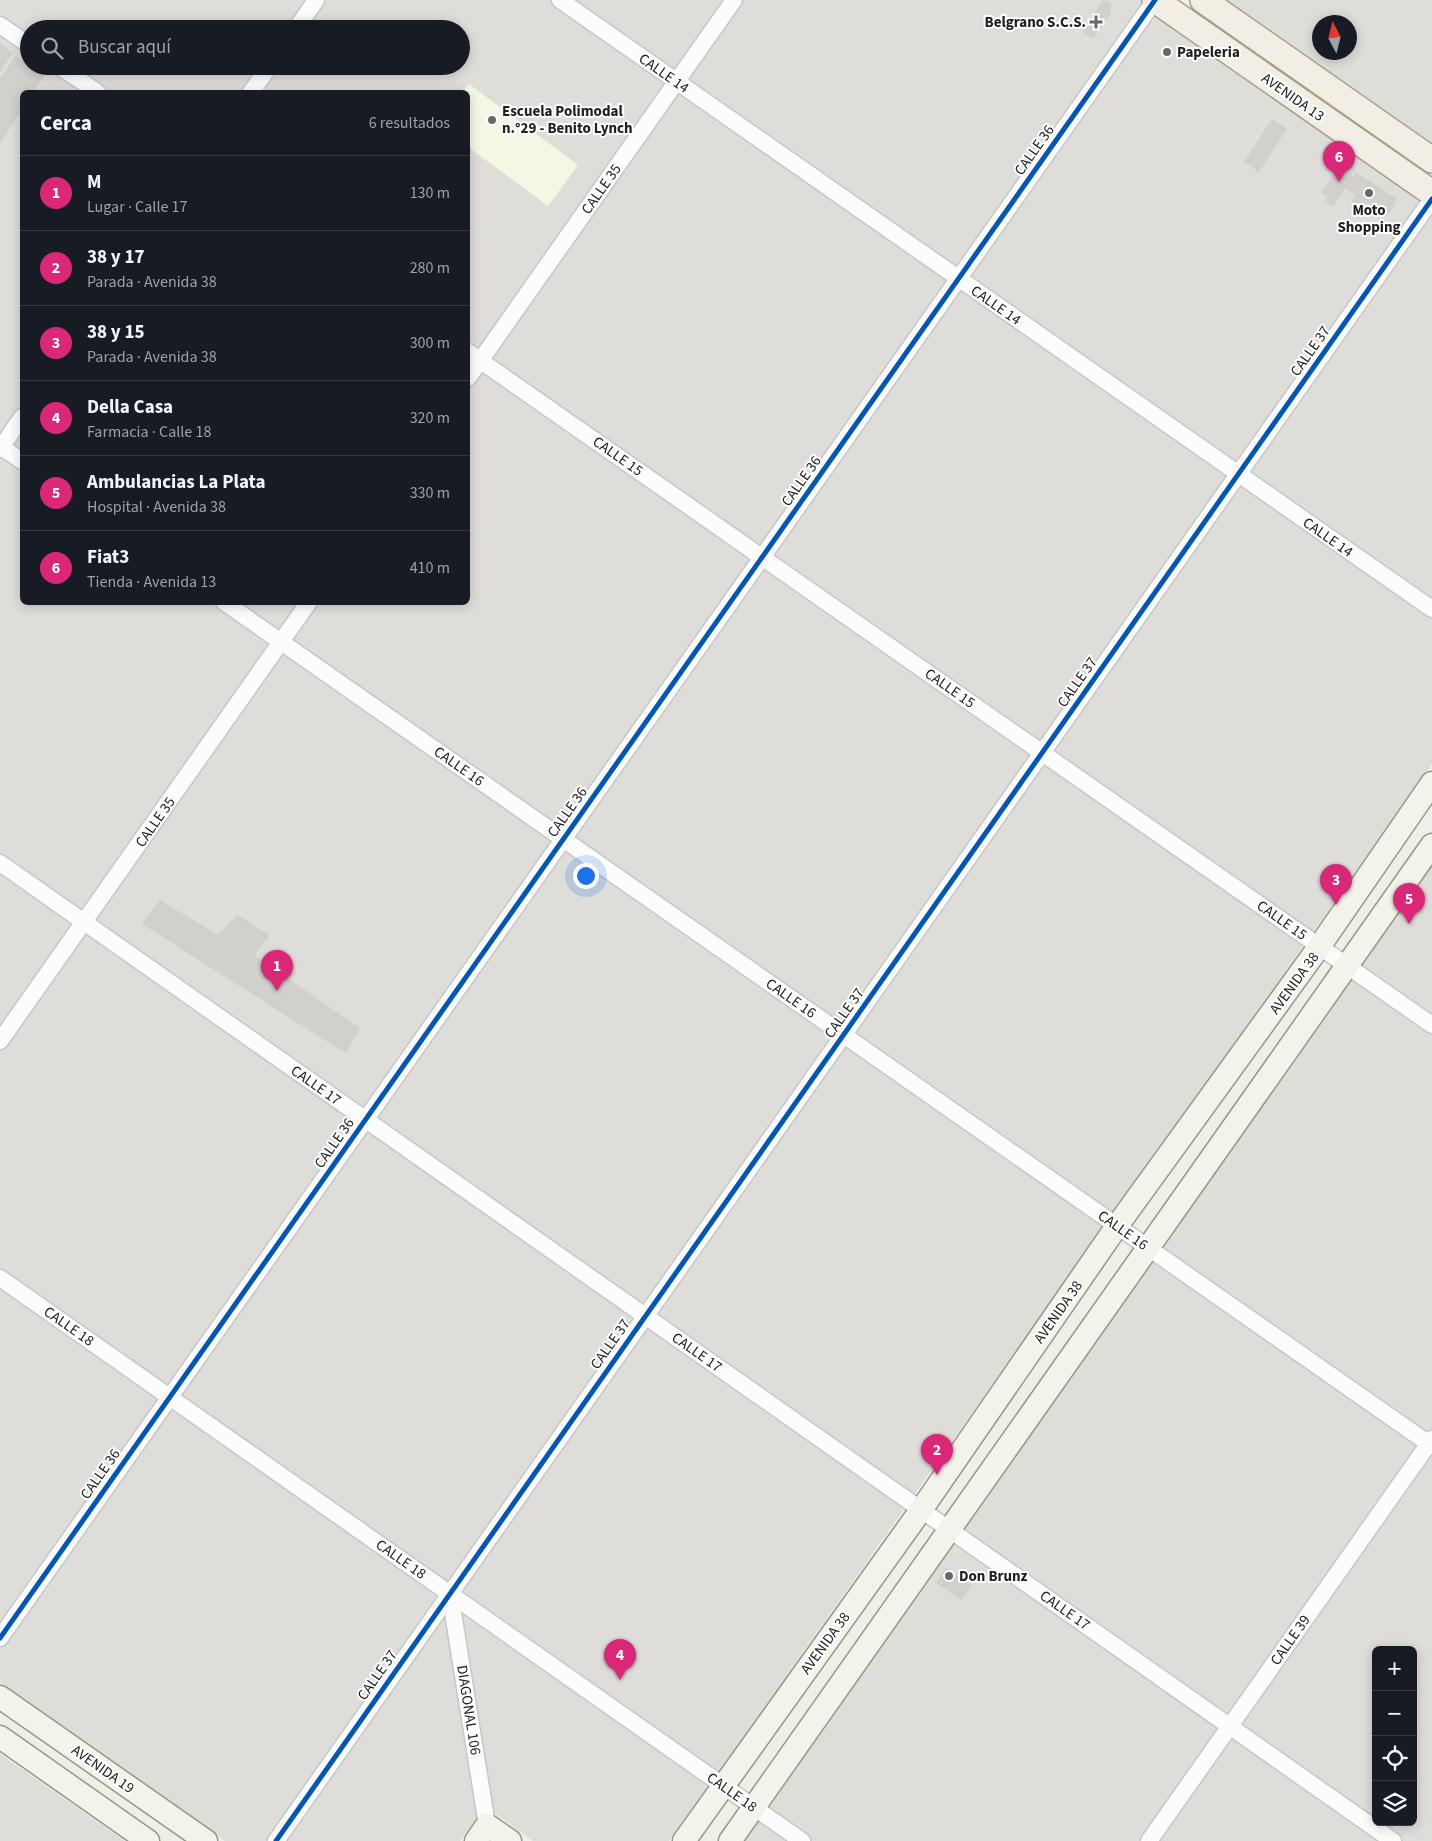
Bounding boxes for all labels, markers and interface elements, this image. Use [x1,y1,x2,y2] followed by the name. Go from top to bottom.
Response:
[985,12,1086,33] place label: Belgrano S.C.S.
[1312,15,1357,60] north arrow
[1090,16,1102,28] marker: Belgrano S.C.S.
[20,20,470,75] search box
[38,34,66,62] icon: search
[78,34,171,61] text: Buscar aquí
[1177,42,1240,63] place label: Papeleria
[1161,46,1173,58] marker: Papeleria
[634,48,694,99] street label: CALLE 14
[1257,68,1328,127] street label: AVENIDA 13
[502,101,633,139] place label: Escuela Polimodal n.°29 - Benito Lynch
[40,108,92,138] text: Cerca
[369,112,450,134] text: 6 resultados
[486,114,498,126] marker: Escuela Polimodal n.°29 - Benito Lynch
[1009,121,1059,180] street label: CALLE 36
[1323,141,1355,182] pin: 6
[576,160,626,219] street label: CALLE 35
[87,169,101,196] text: M
[52,182,60,204] text: 1
[410,182,450,204] text: 130 m
[1363,187,1375,199] marker: Moto Shopping
[87,196,188,218] text: Lugar · Calle 17
[1337,200,1401,238] place label: Moto Shopping
[87,244,145,271] text: 38 y 17
[52,257,60,279] text: 2
[410,257,450,279] text: 280 m
[87,271,217,293] text: Parada · Avenida 38
[966,280,1026,331] street label: CALLE 14
[87,319,145,346] text: 38 y 15
[1285,322,1335,381] street label: CALLE 37
[52,332,60,354] text: 3
[410,332,450,354] text: 300 m
[87,346,217,368] text: Parada · Avenida 38
[87,394,173,421] text: Della Casa
[52,407,60,429] text: 4
[410,407,450,429] text: 320 m
[87,421,211,443] text: Farmacia · Calle 18
[588,431,647,481] street label: CALLE 15
[776,452,826,511] street label: CALLE 36
[87,469,266,496] text: Ambulancias La Plata
[52,482,60,504] text: 5
[410,482,450,504] text: 330 m
[87,496,226,518] text: Hospital · Avenida 38
[1298,512,1358,563] street label: CALLE 14
[87,544,129,571] text: Fiat3
[52,557,60,579] text: 6
[410,557,450,579] text: 410 m
[87,571,216,593] text: Tienda · Avenida 13
[1052,653,1102,712] street label: CALLE 37
[920,663,979,713] street label: CALLE 15
[429,741,488,791] street label: CALLE 16
[542,783,592,842] street label: CALLE 36
[130,793,180,852] street label: CALLE 35
[573,863,599,889] your location
[1320,864,1352,905] pin: 3
[1393,883,1425,924] pin: 5
[1252,895,1311,945] street label: CALLE 15
[1265,948,1324,1019] street label: AVENIDA 38
[261,950,293,991] pin: 1
[761,973,820,1023] street label: CALLE 16
[819,984,869,1043] street label: CALLE 37
[286,1060,345,1110] street label: CALLE 17
[309,1114,359,1173] street label: CALLE 36
[1093,1205,1152,1255] street label: CALLE 16
[1029,1277,1088,1348] street label: AVENIDA 38
[39,1301,98,1351] street label: CALLE 18
[585,1315,635,1374] street label: CALLE 37
[667,1327,726,1377] street label: CALLE 17
[921,1434,953,1475] pin: 2
[75,1445,125,1504] street label: CALLE 36
[371,1534,430,1584] street label: CALLE 18
[959,1566,1028,1587] place label: Don Brunz
[943,1570,955,1582] marker: Don Brunz
[1035,1585,1094,1635] street label: CALLE 17
[796,1608,855,1679] street label: AVENIDA 38
[1265,1611,1315,1670] street label: CALLE 39
[604,1639,636,1680] pin: 4
[352,1646,402,1705] street label: CALLE 37
[1372,1646,1417,1826] map controls
[1372,1646,1417,1691] button: +
[451,1664,486,1757] street label: DIAGONAL 106
[1372,1691,1417,1736] button: −
[1372,1736,1417,1781] button: locate
[67,1740,138,1799] street label: AVENIDA 19
[702,1767,761,1817] street label: CALLE 18
[1372,1781,1417,1826] button: layers

